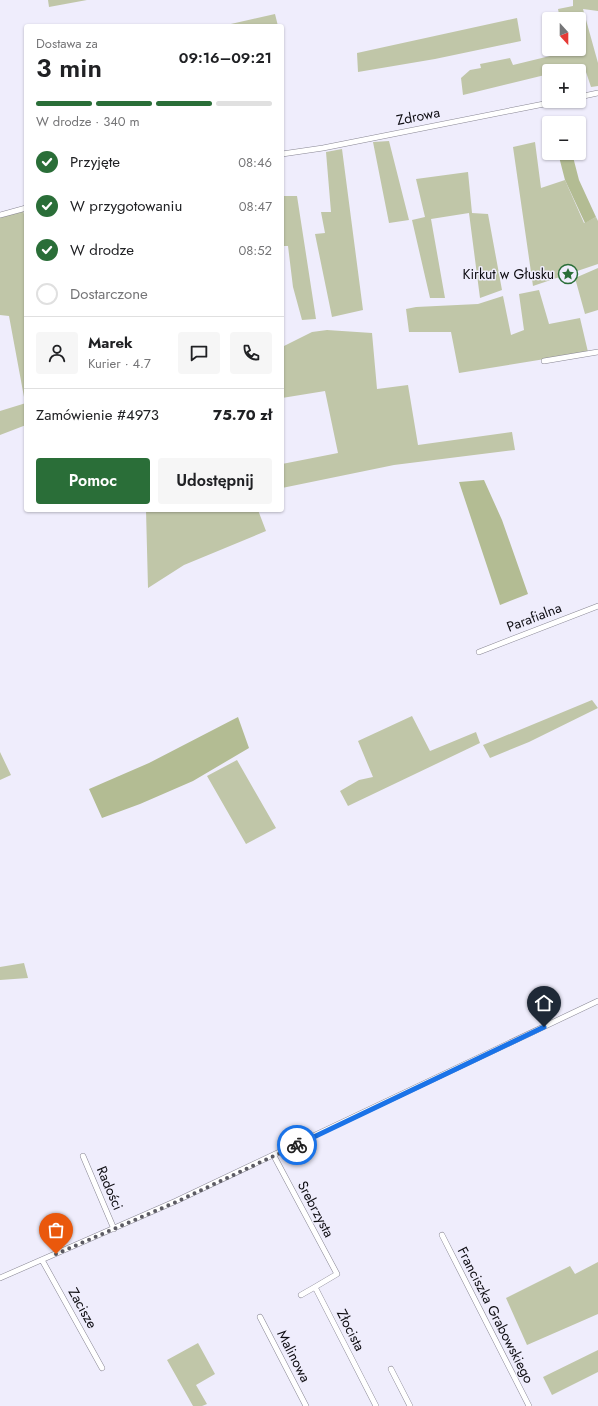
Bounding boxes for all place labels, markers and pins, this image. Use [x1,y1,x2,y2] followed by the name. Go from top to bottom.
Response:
[557,263,579,285] place icon: Kirkut w Głusku
[463,264,554,284] place label: Kirkut w Głusku
[527,986,561,1027] pin
[39,1213,73,1254] pin

